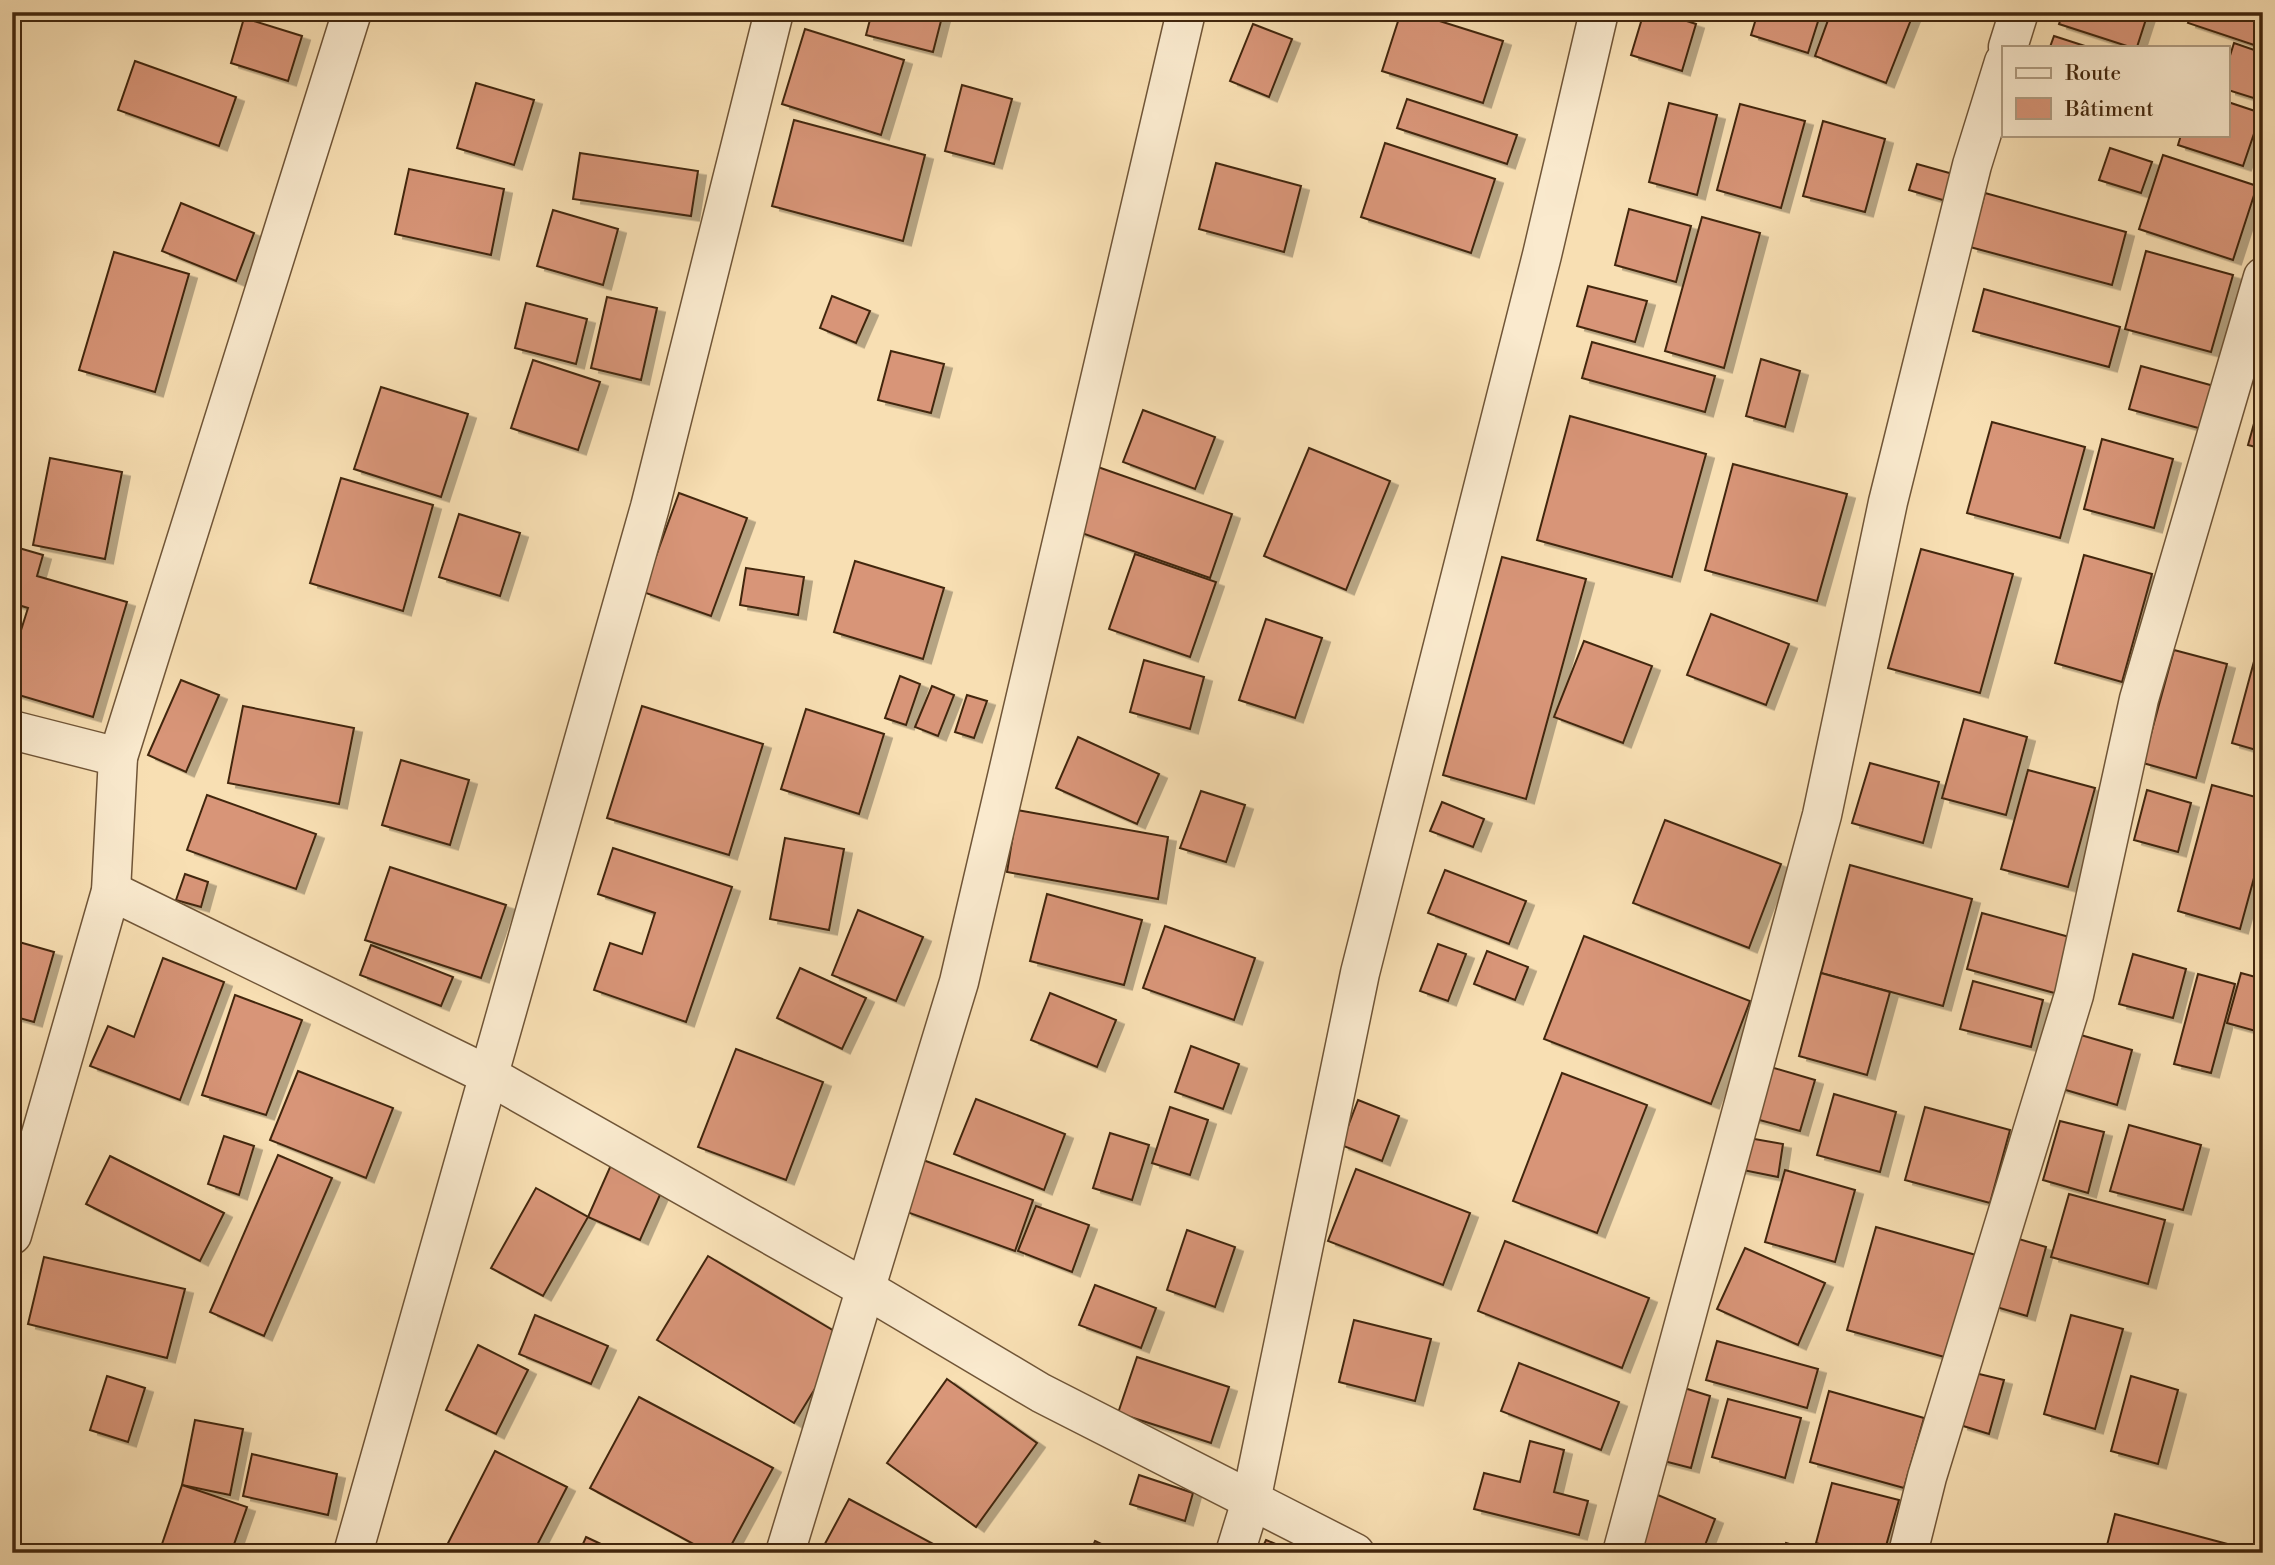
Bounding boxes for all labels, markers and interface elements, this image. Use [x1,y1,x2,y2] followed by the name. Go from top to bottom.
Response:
[2002,46,2230,136] legend
[2065,61,2121,87] text: Route
[2064,97,2154,123] text: Bâtiment

